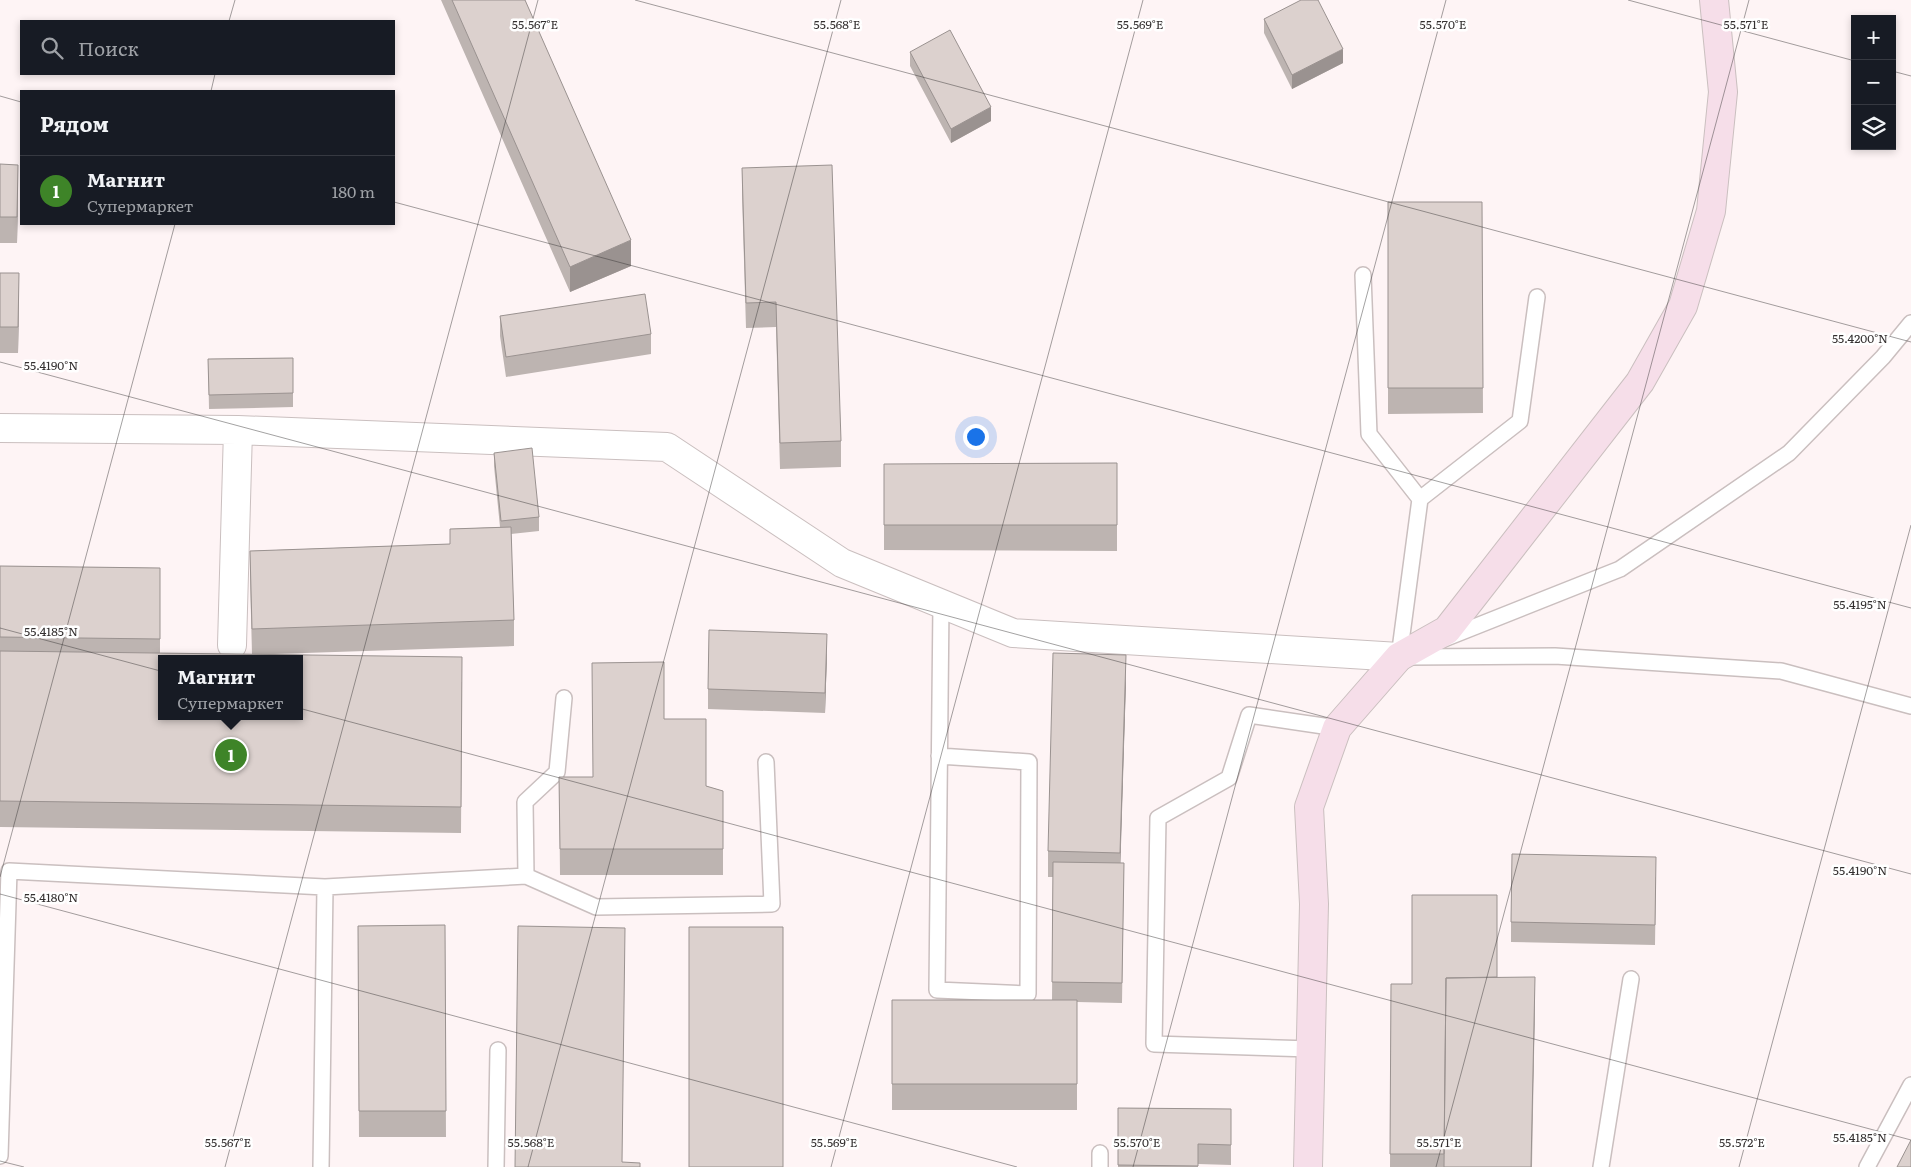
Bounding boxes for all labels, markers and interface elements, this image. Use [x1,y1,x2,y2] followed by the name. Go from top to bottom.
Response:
[512,15,559,33] text: 55.567°E
[814,15,861,33] text: 55.568°E
[1117,15,1164,33] text: 55.569°E
[1420,15,1467,33] text: 55.570°E
[1724,15,1769,33] text: 55.571°E
[1851,15,1896,150] map controls
[1851,15,1896,60] button: +
[20,20,395,75] search box
[38,34,66,62] icon: search
[78,34,139,62] text: Поиск
[1851,60,1896,105] button: −
[1851,105,1896,150] button: layers
[40,107,109,138] text: Рядом
[87,165,165,193] text: Магнит
[53,179,59,203] text: 1
[332,179,375,203] text: 180 m
[87,193,193,217] text: Супермаркет
[1832,329,1888,347] text: 55.4200°N
[24,356,78,374] text: 55.4190°N
[963,424,989,450] your location
[1833,595,1887,613] text: 55.4195°N
[24,622,78,640] text: 55.4185°N
[158,655,303,720] popup
[177,662,256,690] text: Магнит
[177,690,284,714] text: Супермаркет
[215,736,247,774] pin: 1
[1833,861,1887,879] text: 55.4190°N
[24,888,78,906] text: 55.4180°N
[1833,1128,1887,1146] text: 55.4185°N
[205,1133,252,1151] text: 55.567°E
[508,1133,555,1151] text: 55.568°E
[811,1133,858,1151] text: 55.569°E
[1114,1133,1161,1151] text: 55.570°E
[1417,1133,1462,1151] text: 55.571°E
[1719,1133,1765,1151] text: 55.572°E

